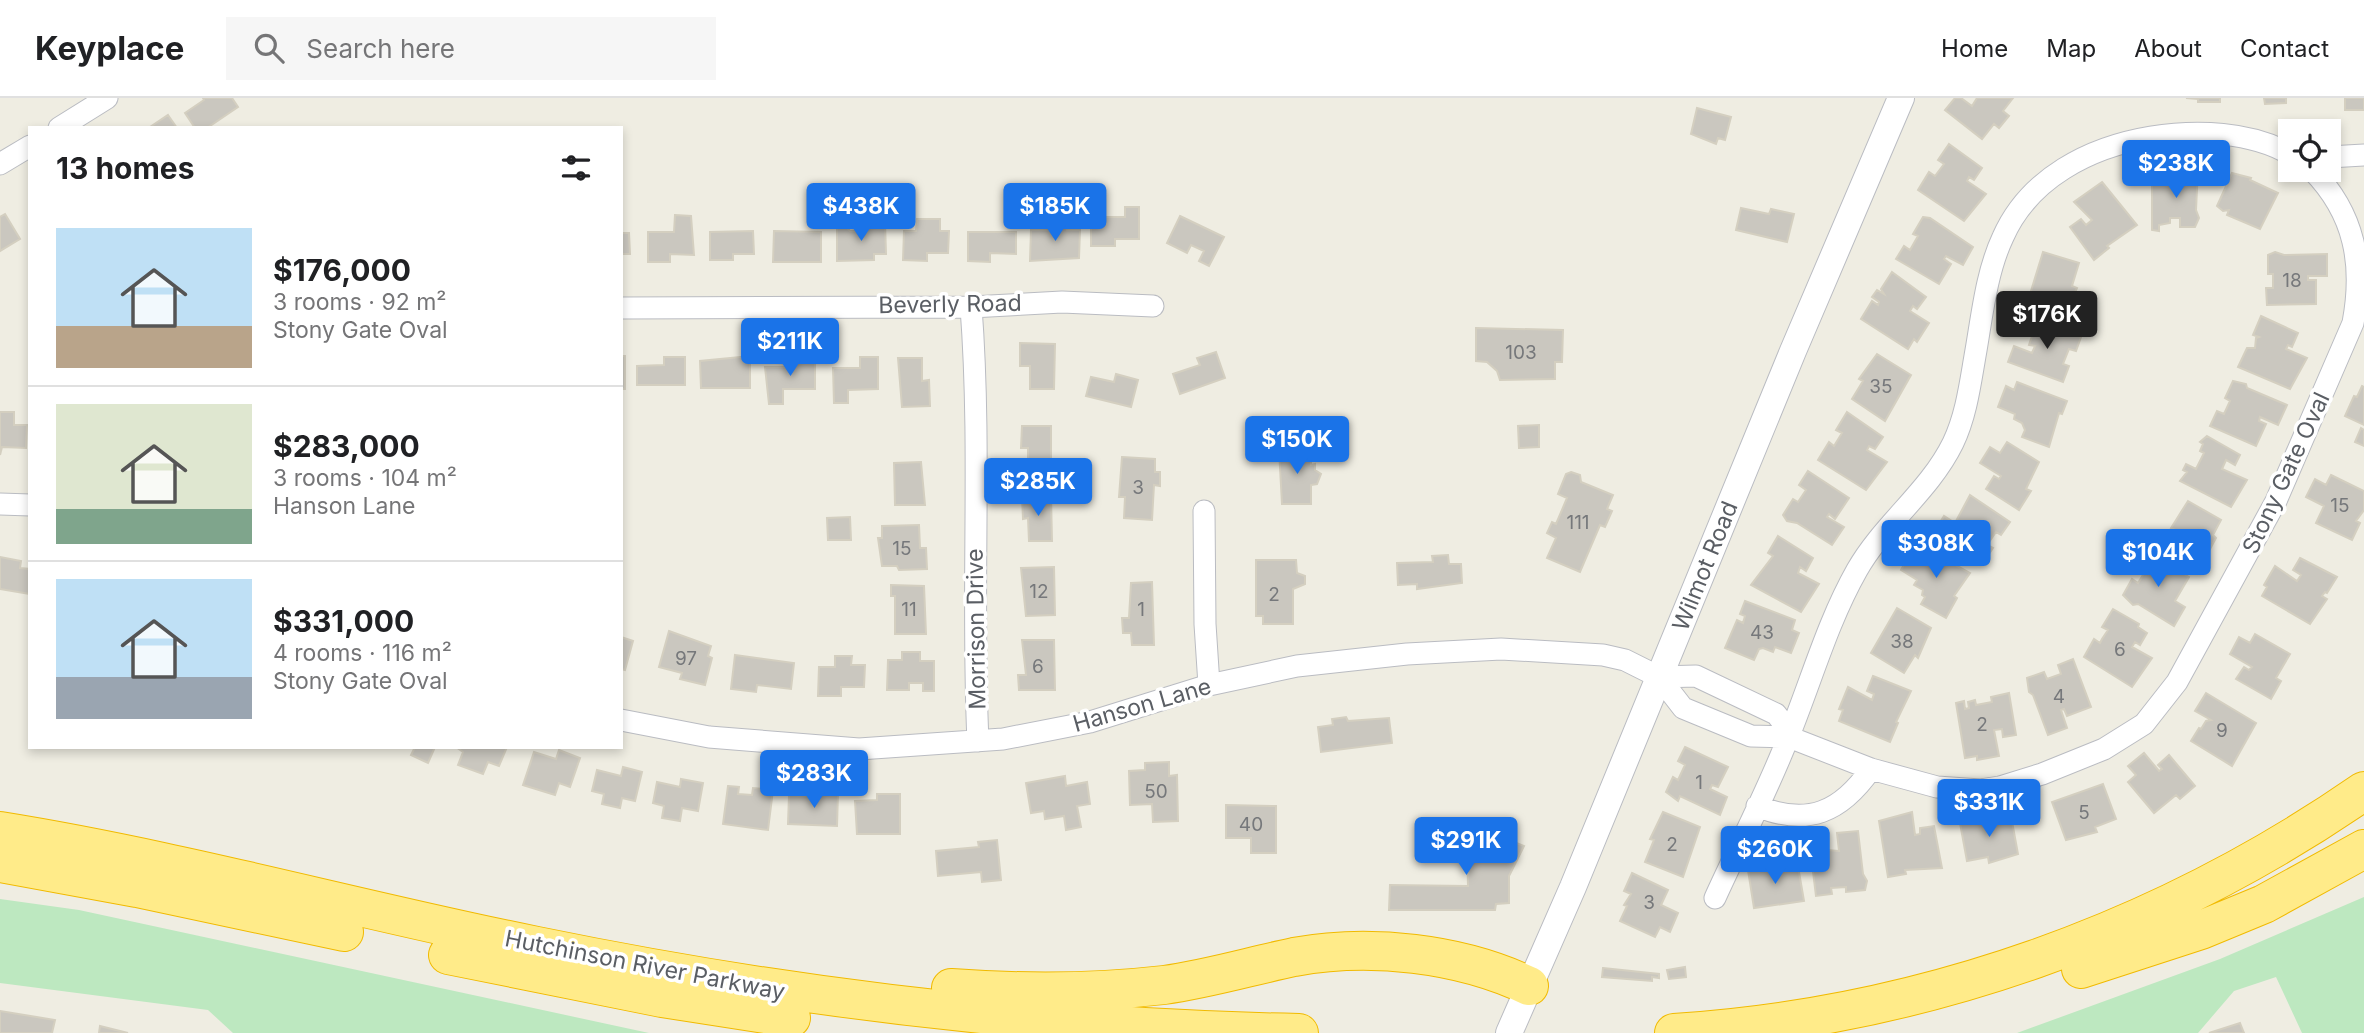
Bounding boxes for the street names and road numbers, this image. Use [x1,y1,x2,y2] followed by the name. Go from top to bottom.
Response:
[878,289,1022,319] street label: Beverly Road
[2236,388,2336,558] street label: Stony Gate Oval
[1666,497,1744,635] street label: Wilmot Road
[961,548,991,710] street label: Morrison Drive
[1070,672,1214,738] street label: Hanson Lane
[503,924,788,1006] street label: Hutchinson River Parkway

